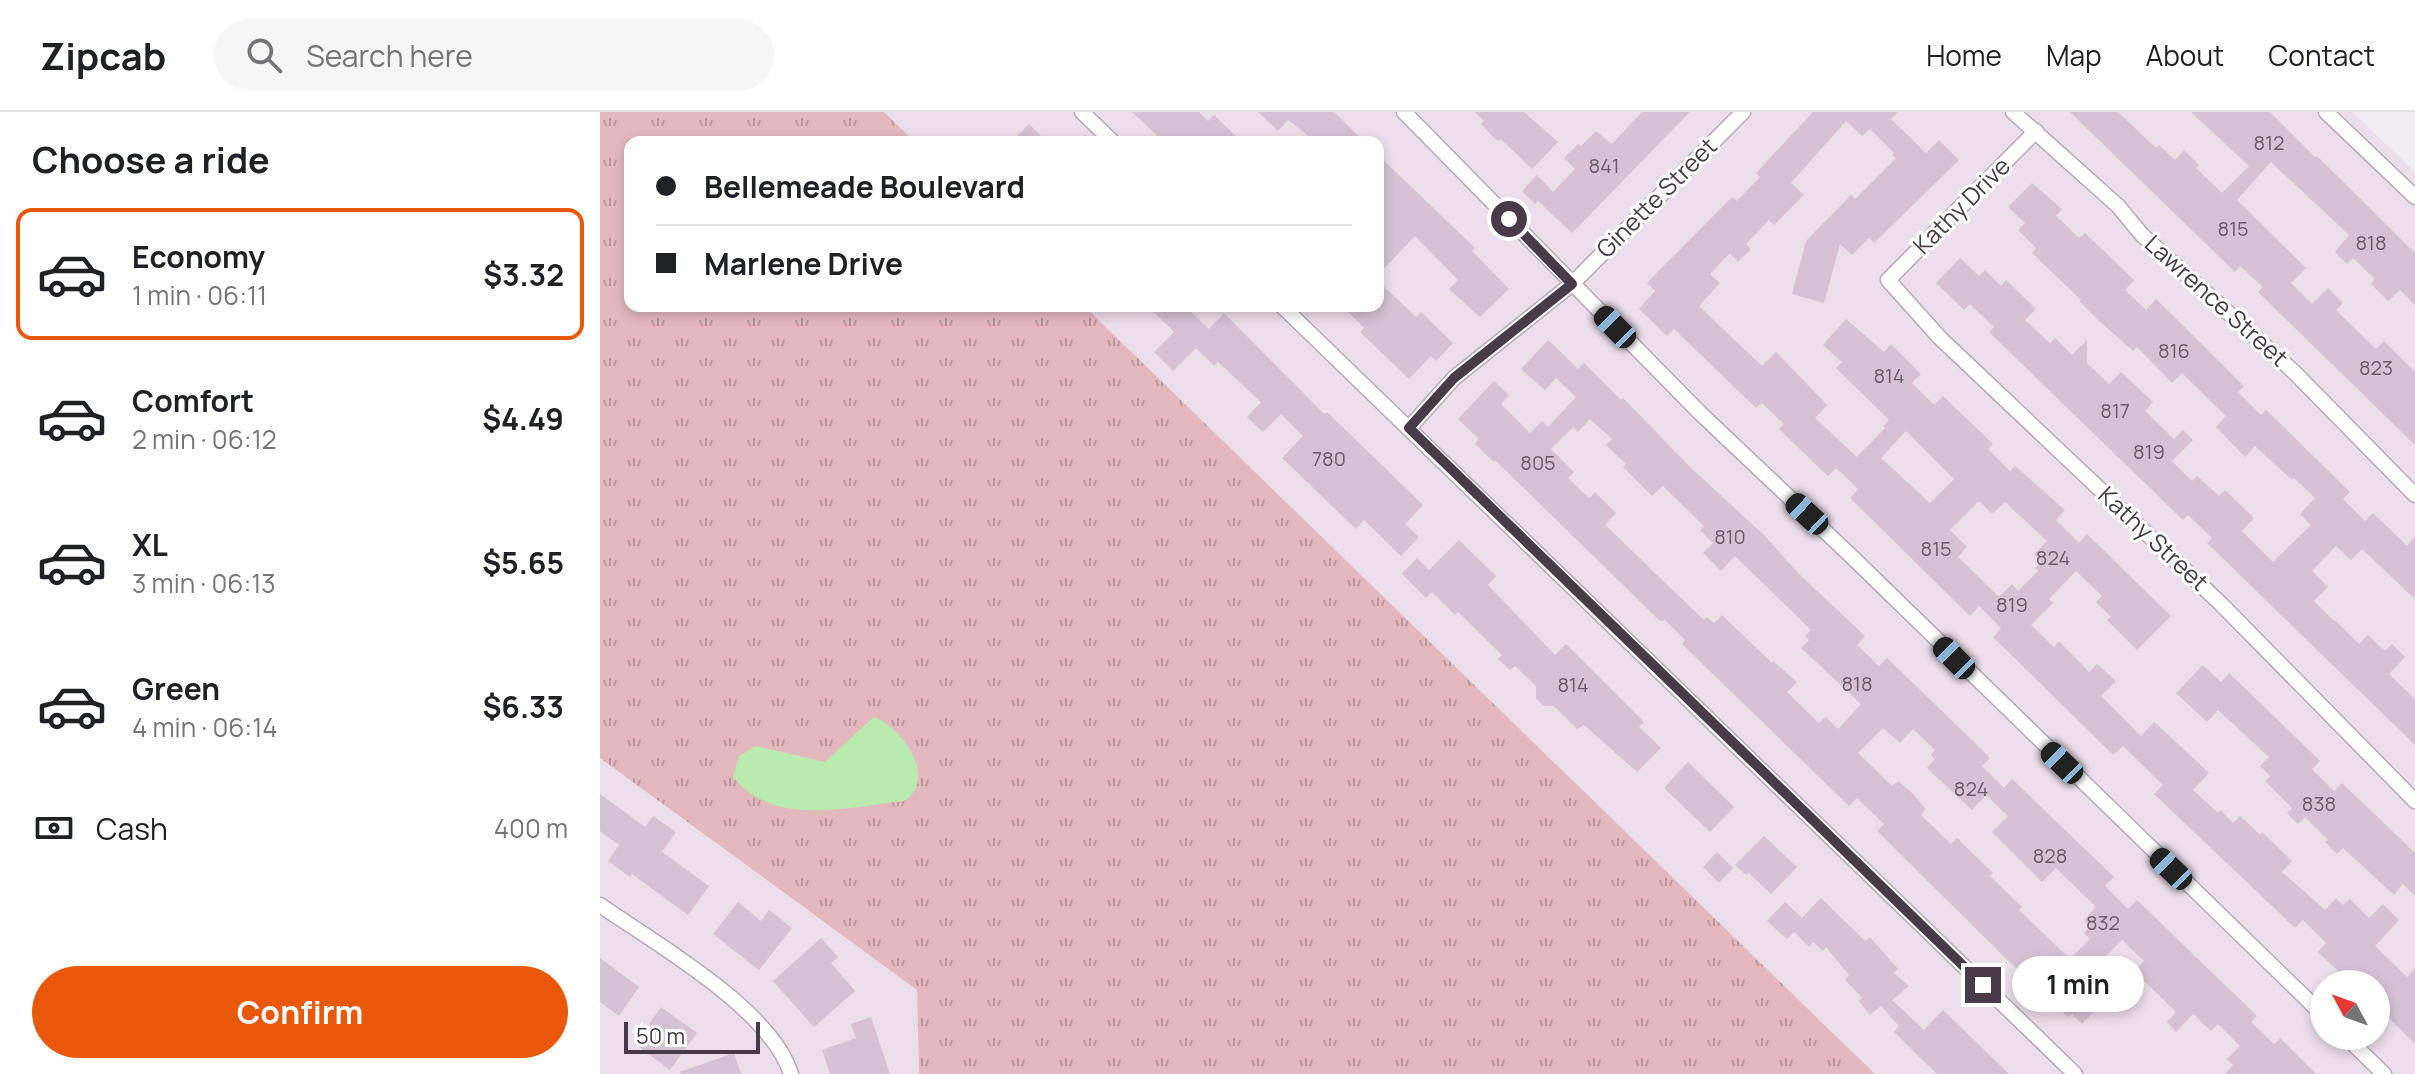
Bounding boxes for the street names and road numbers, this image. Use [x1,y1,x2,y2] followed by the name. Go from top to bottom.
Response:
[1588,129,1723,264] street label: Ginette Street
[1905,149,2017,261] street label: Kathy Drive
[2138,227,2296,373] street label: Lawrence Street
[2092,478,2216,598] street label: Kathy Street

